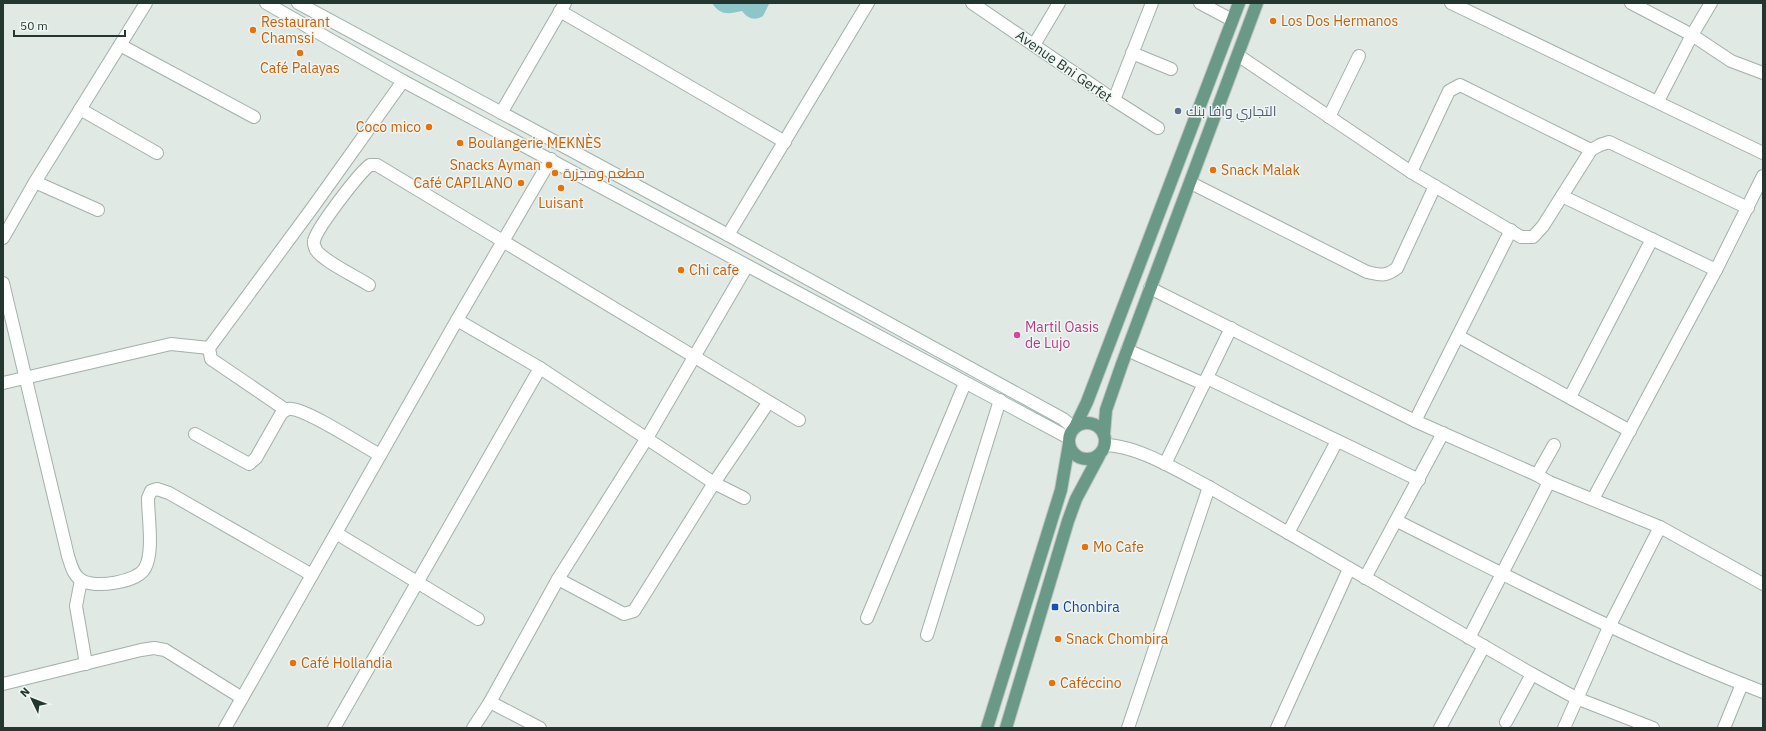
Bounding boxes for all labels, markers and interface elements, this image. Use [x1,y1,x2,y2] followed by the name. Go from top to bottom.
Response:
[14,12,125,38] scale bar
[1281,12,1398,30] place label: Los Dos Hermanos
[261,13,330,47] place label: Restaurant Chamssi
[1268,16,1278,26] marker: Los Dos Hermanos
[20,18,48,33] text: 50 m
[248,25,258,35] marker: Restaurant Chamssi
[1012,26,1116,106] street label: Avenue Bni Gerfet
[295,48,305,58] marker: Café Palayas
[260,59,340,77] place label: Café Palayas
[1186,102,1276,123] place label: التجاري وافا بنك
[1173,106,1183,116] marker: التجاري وافا بنك
[356,118,421,136] place label: Coco mico
[424,122,434,132] marker: Coco mico
[468,133,601,152] place label: Boulangerie MEKNÈS
[455,138,465,148] marker: Boulangerie MEKNÈS
[450,156,541,174] place label: Snacks Ayman
[544,160,554,170] marker: Snacks Ayman
[1221,161,1300,179] place label: Snack Malak
[563,164,645,183] place label: مطعم ومجزرة
[1208,165,1218,175] marker: Snack Malak
[550,168,560,178] marker: مطعم ومجزرة
[414,174,513,192] place label: Café CAPILANO
[516,178,526,188] marker: Café CAPILANO
[556,183,566,193] marker: Luisant
[538,194,584,212] place label: Luisant
[689,261,739,279] place label: Chi cafe
[676,265,686,275] marker: Chi cafe
[1025,318,1099,352] place label: Martil Oasis de Lujo
[1012,330,1022,340] marker: Martil Oasis de Lujo
[1093,538,1144,556] place label: Mo Cafe
[1080,542,1090,552] marker: Mo Cafe
[1063,598,1120,616] place label: Chonbira
[1050,602,1060,612] marker: Chonbira
[1066,630,1169,648] place label: Snack Chombira
[1053,634,1063,644] marker: Snack Chombira
[301,654,393,672] place label: Café Hollandia
[288,658,298,668] marker: Café Hollandia
[1060,674,1122,692] place label: Caféccino
[1047,678,1057,688] marker: Caféccino
[12,679,52,719] north arrow
[17,684,33,700] text: N

